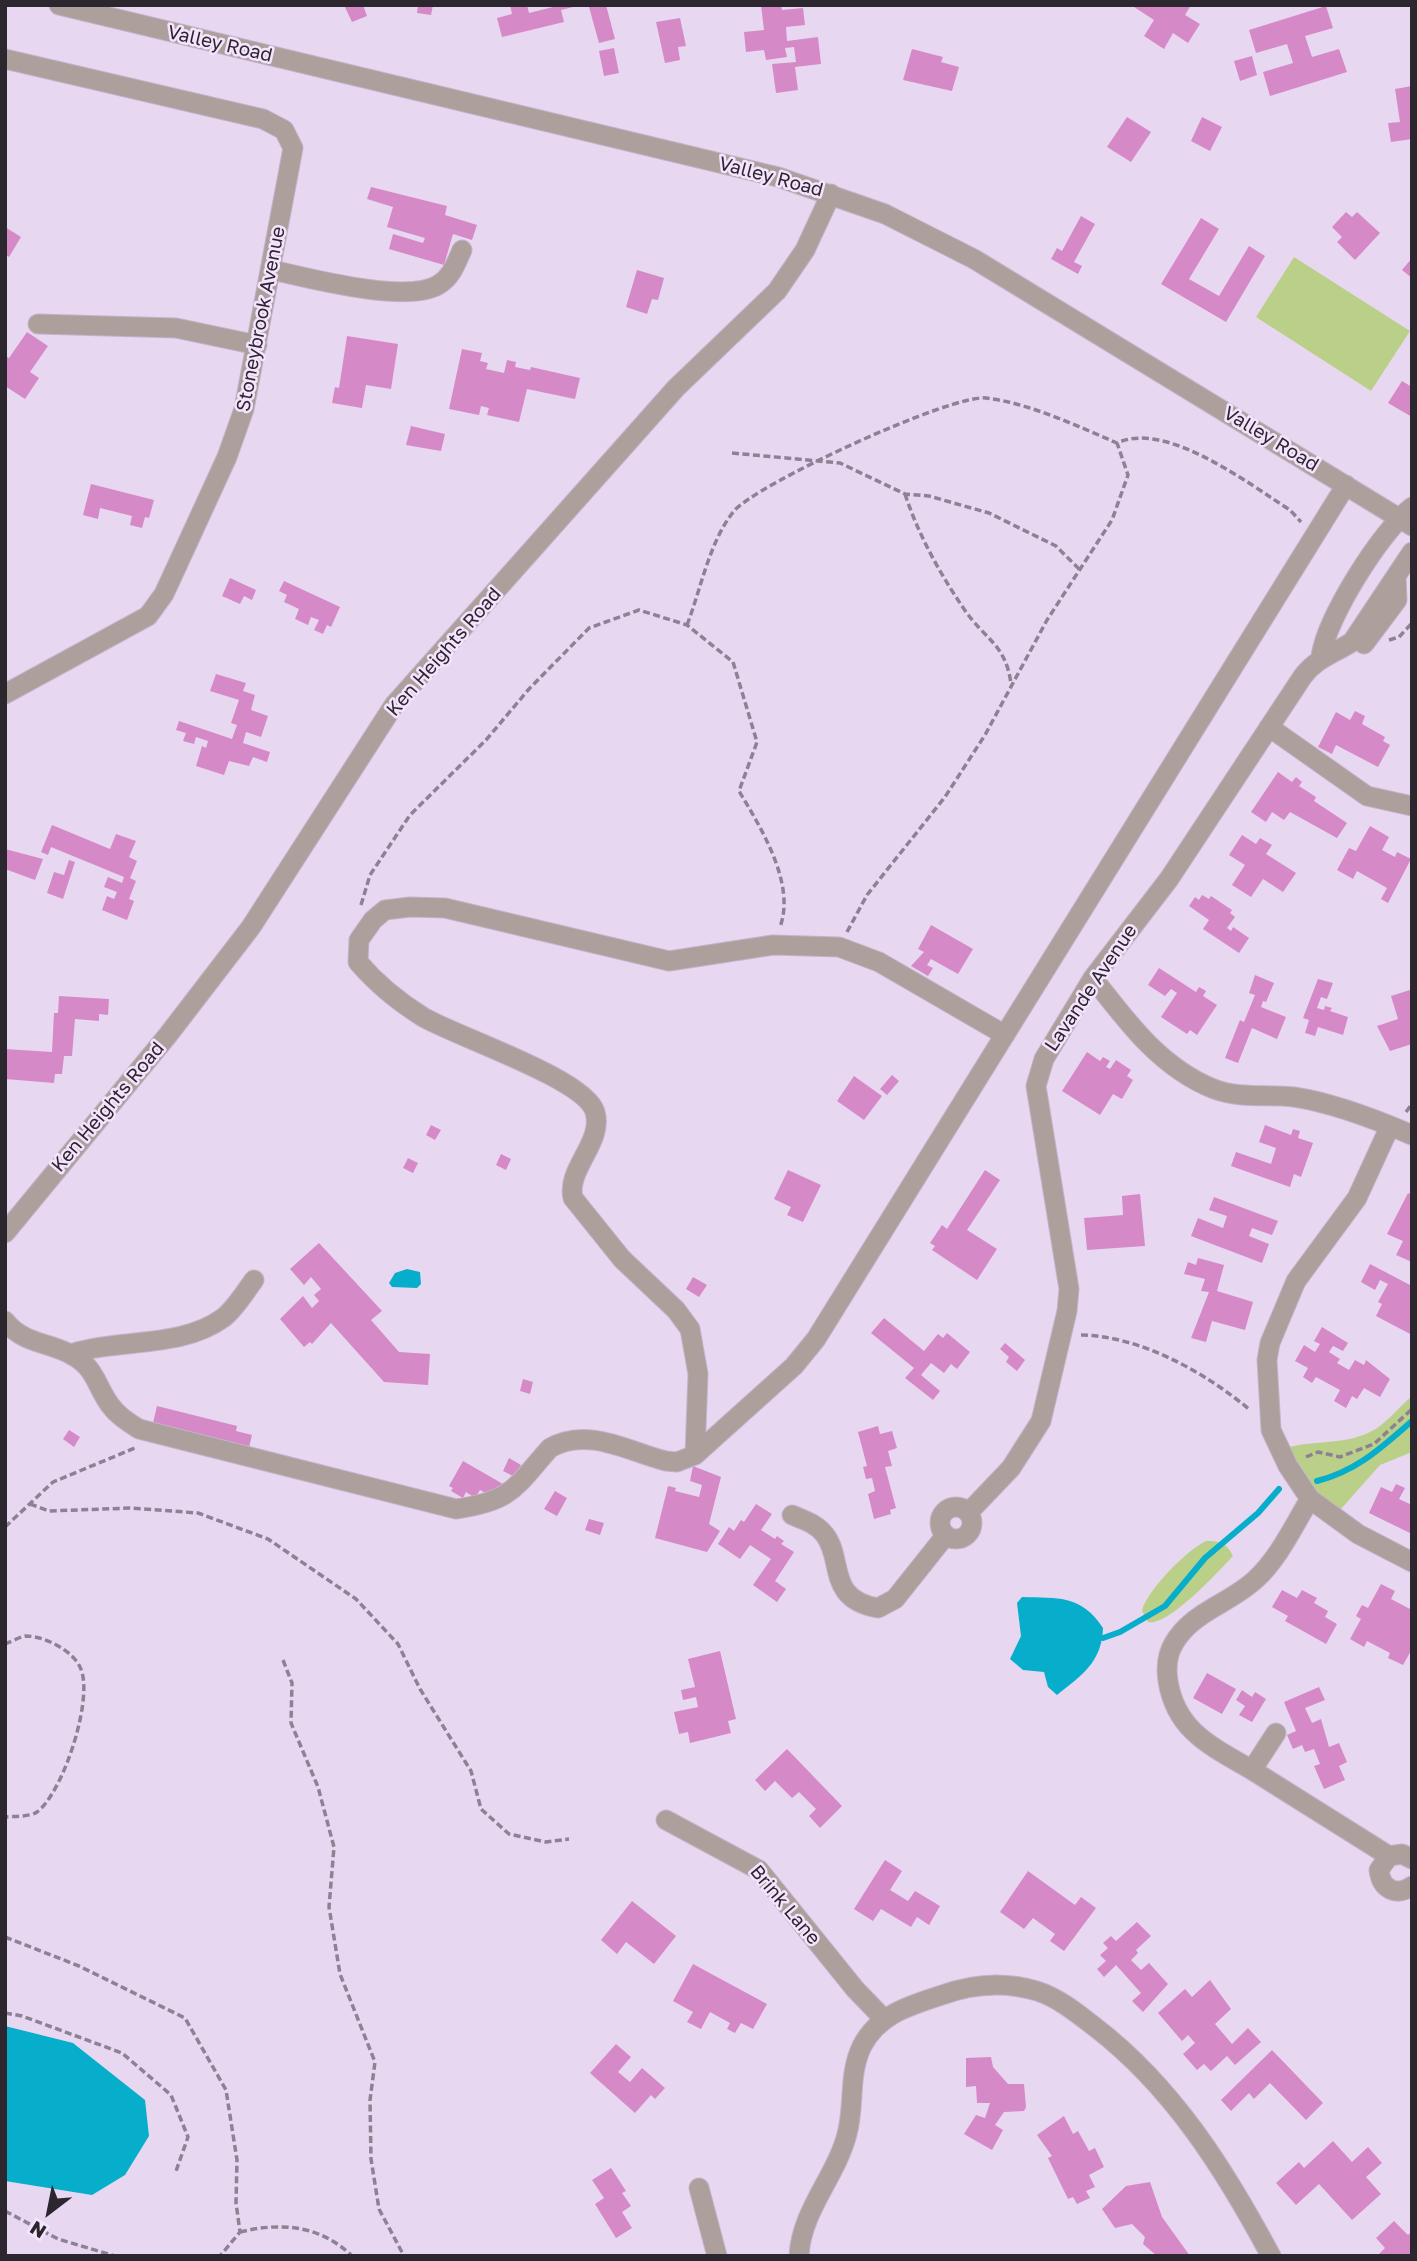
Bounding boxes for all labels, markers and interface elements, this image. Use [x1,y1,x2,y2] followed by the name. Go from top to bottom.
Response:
[165,21,275,67] street label: Valley Road
[716,152,826,202] street label: Valley Road
[232,225,290,413] street label: Stoneybrook Avenue
[1219,402,1323,476] street label: Valley Road
[382,583,506,721] street label: Ken Heights Road
[1040,920,1142,1056] street label: Lavande Avenue
[47,1037,169,1177] street label: Ken Heights Road
[745,1861,825,1949] street label: Brink Lane
[14,2177,84,2247] north arrow
[25,2217,50,2244] text: N

